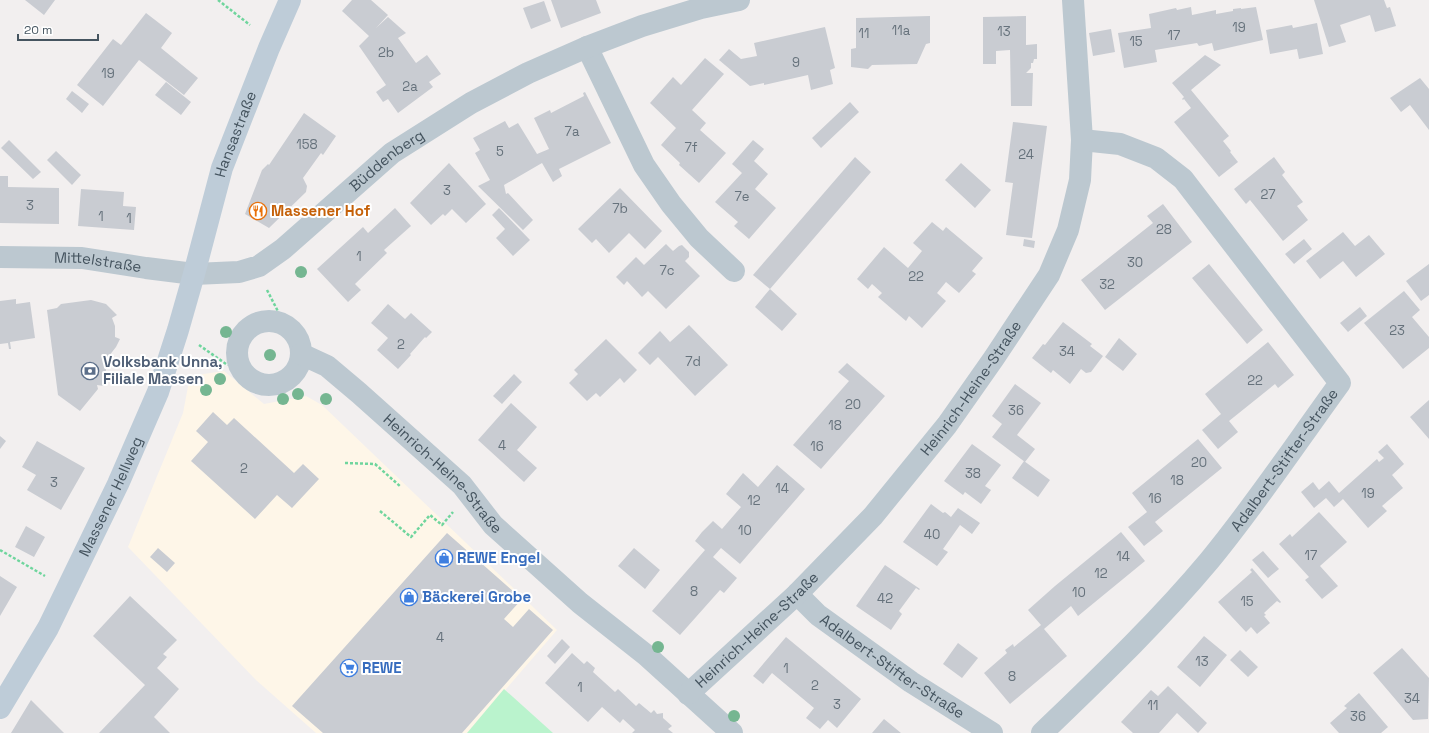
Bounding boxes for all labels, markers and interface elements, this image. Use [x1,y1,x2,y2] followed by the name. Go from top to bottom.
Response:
[18,16,98,42] scale bar
[1232,19,1246,36] house number: 19
[24,22,52,38] text: 20 m
[892,22,911,39] house number: 11a
[997,23,1011,40] house number: 13
[859,25,869,42] house number: 11
[1168,27,1180,44] house number: 17
[1129,33,1143,50] house number: 15
[378,44,394,61] house number: 2b
[792,54,800,71] house number: 9
[101,65,115,82] house number: 19
[402,78,418,95] house number: 2a
[210,88,260,179] street label: Hansastraße
[565,123,580,140] house number: 7a
[345,125,428,195] street label: Büddenberg
[296,136,318,153] house number: 158
[684,139,698,156] house number: 7f
[496,143,504,160] house number: 5
[1018,146,1034,163] house number: 24
[443,182,451,199] house number: 3
[1260,186,1276,203] house number: 27
[734,188,750,205] house number: 7e
[26,197,34,214] house number: 3
[612,200,628,217] house number: 7b
[248,201,268,221] restaurant icon: Massener Hof
[271,201,371,220] place label: Massener Hof
[98,208,104,225] house number: 1
[126,210,132,227] house number: 1
[1156,221,1172,238] house number: 28
[54,248,143,276] street label: Mittelstraße
[356,248,362,265] house number: 1
[1127,254,1143,271] house number: 30
[659,262,675,279] house number: 7c
[908,268,924,285] house number: 22
[1099,276,1115,293] house number: 32
[916,317,1025,459] street label: Heinrich-Heine-Straße
[1389,322,1405,339] house number: 23
[397,336,405,353] house number: 2
[1059,343,1075,360] house number: 34
[103,352,223,388] place label: Volksbank Unna, Filiale Massen
[685,353,701,370] house number: 7d
[80,361,100,381] bank icon: Volksbank Unna, Filiale Massen
[1247,372,1263,389] house number: 22
[1226,384,1342,535] street label: Adalbert-Stifter-Straße
[845,396,861,413] house number: 20
[1008,402,1024,419] house number: 36
[380,409,506,538] street label: Heinrich-Heine-Straße
[828,417,842,434] house number: 18
[74,433,147,560] street label: Massener Hellweg
[498,437,506,454] house number: 4
[810,438,824,455] house number: 16
[1191,454,1207,471] house number: 20
[240,460,248,477] house number: 2
[965,465,981,482] house number: 38
[1170,472,1184,489] house number: 18
[50,474,58,491] house number: 3
[775,480,789,497] house number: 14
[1361,485,1375,502] house number: 19
[1148,490,1162,507] house number: 16
[747,492,761,509] house number: 12
[738,522,752,539] house number: 10
[924,526,940,543] house number: 40
[1305,547,1317,564] house number: 17
[434,548,454,568] shop icon: REWE Engel
[457,548,540,567] place label: REWE Engel
[1116,548,1130,565] house number: 14
[1094,565,1108,582] house number: 12
[691,568,822,692] street label: Heinrich-Heine-Straße
[690,583,698,600] house number: 8
[1072,584,1086,601] house number: 10
[399,587,419,607] shop icon: Bäckerei Grobe
[422,587,531,606] place label: Bäckerei Grobe
[877,590,893,607] house number: 42
[1240,593,1254,610] house number: 15
[816,610,968,722] street label: Adalbert-Stifter-Straße
[436,629,444,646] house number: 4
[1195,653,1209,670] house number: 13
[339,658,359,678] supermarket icon: REWE
[362,658,402,677] place label: REWE
[783,660,789,677] house number: 1
[1008,668,1016,685] house number: 8
[811,677,819,694] house number: 2
[577,679,583,696] house number: 1
[1404,690,1420,707] house number: 34
[833,696,841,713] house number: 3
[1148,697,1158,714] house number: 11
[1350,708,1366,725] house number: 36

